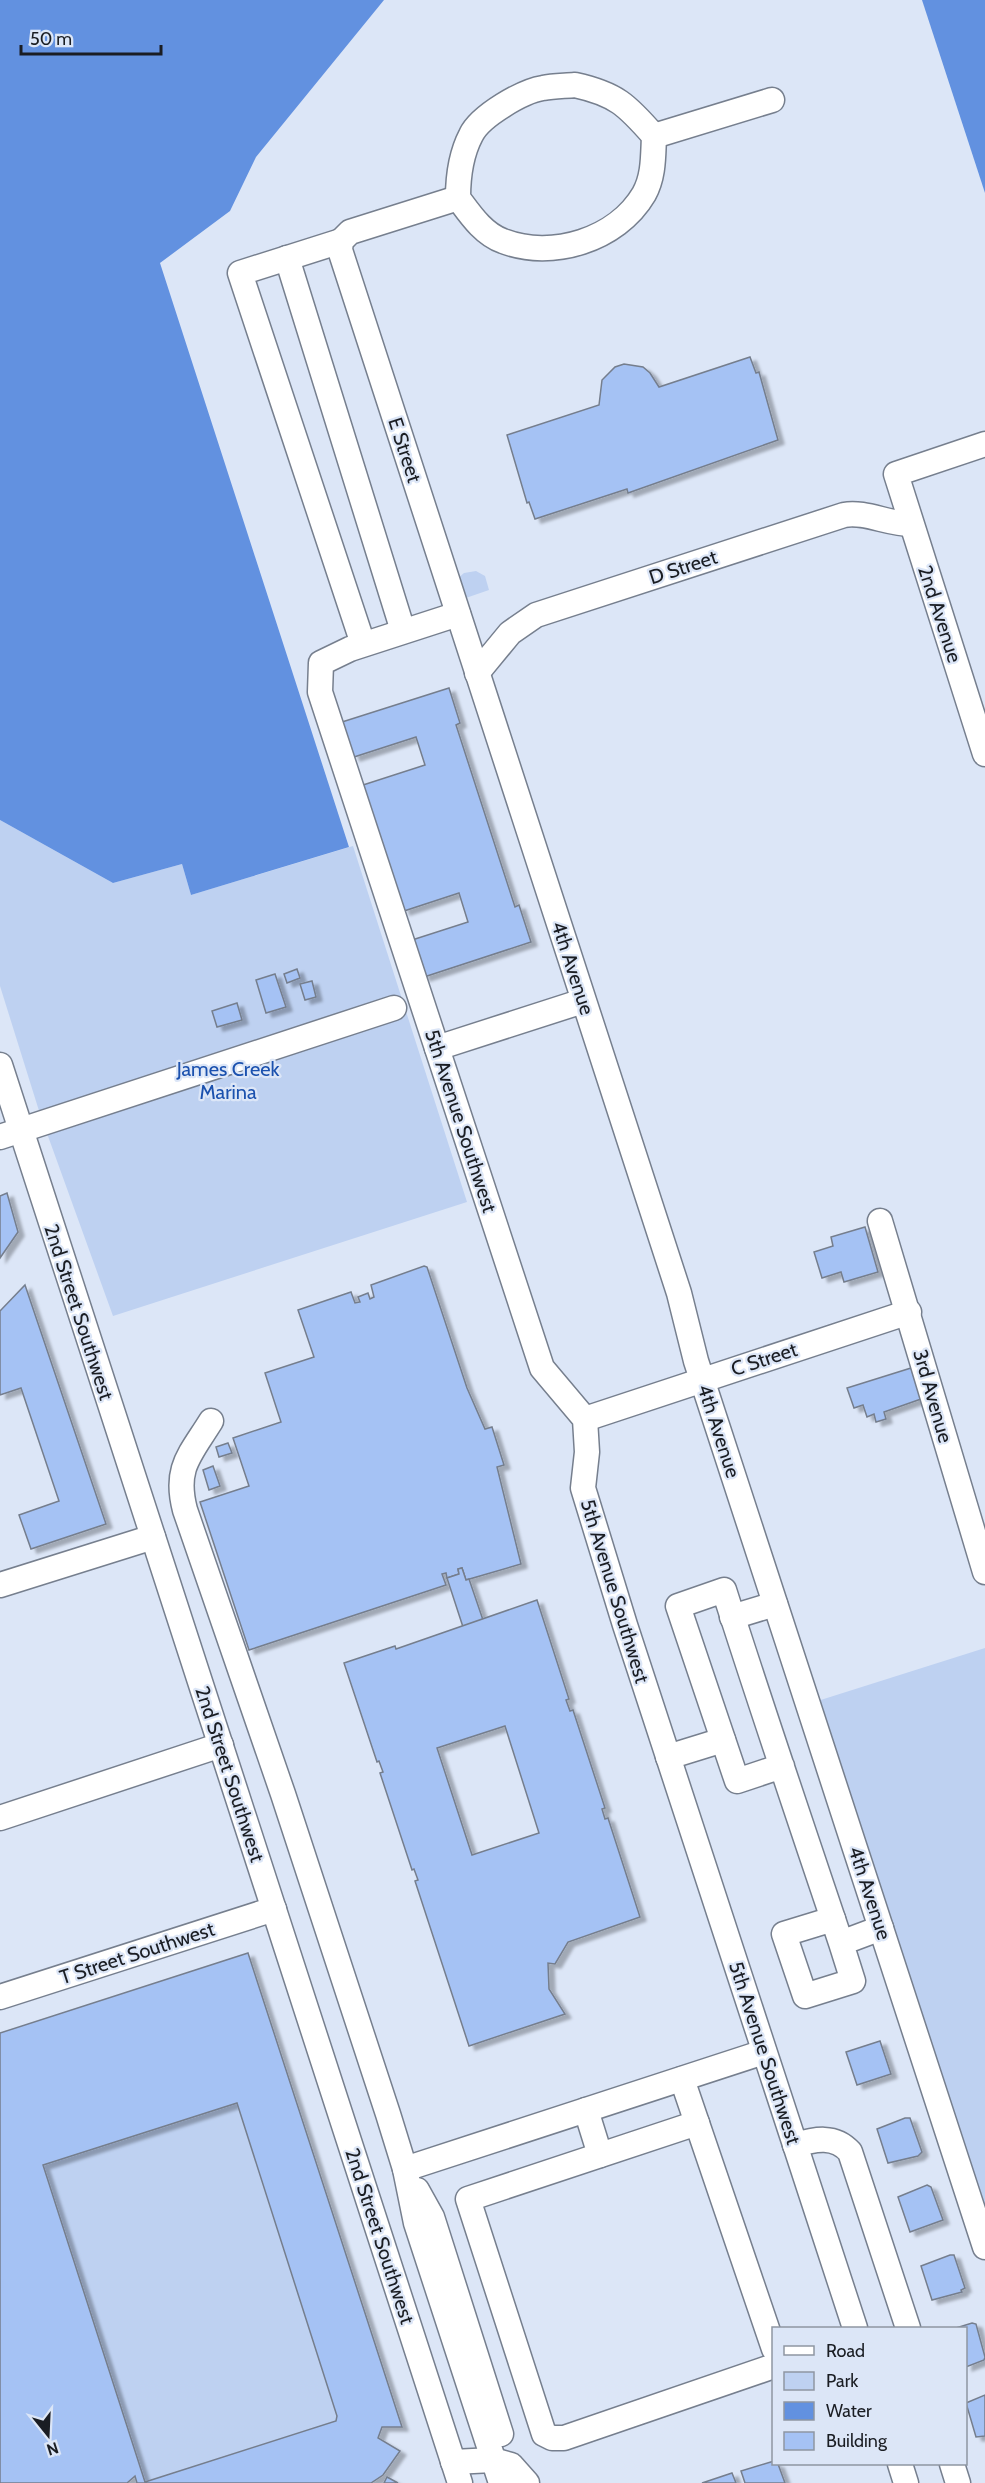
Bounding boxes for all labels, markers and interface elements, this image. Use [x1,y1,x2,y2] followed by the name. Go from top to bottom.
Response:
[21,18,160,56] scale bar
[30,28,72,50] text: 50 m
[383,414,427,486] street label: E Street
[646,545,720,589] street label: D Street
[913,562,967,666] street label: 2nd Avenue
[547,918,599,1018] street label: 4th Avenue
[420,1026,502,1216] street label: 5th Avenue Southwest
[176,1057,279,1104] park label: James Creek Marina
[39,1221,119,1403] street label: 2nd Street Southwest
[728,1337,800,1381] street label: C Street
[908,1347,958,1445] street label: 3rd Avenue
[693,1381,745,1481] street label: 4th Avenue
[576,1496,654,1686] street label: 5th Avenue Southwest
[190,1683,270,1865] street label: 2nd Street Southwest
[844,1843,896,1943] street label: 4th Avenue
[57,1917,218,1989] street label: T Street Southwest
[724,1958,806,2148] street label: 5th Avenue Southwest
[340,2145,420,2327] street label: 2nd Street Southwest
[772,2327,967,2465] legend
[826,2340,865,2362] text: Road
[826,2370,859,2392] text: Park
[826,2400,872,2422] text: Water
[18,2405,78,2465] north arrow
[826,2430,888,2452] text: Building
[44,2438,61,2460] text: N

